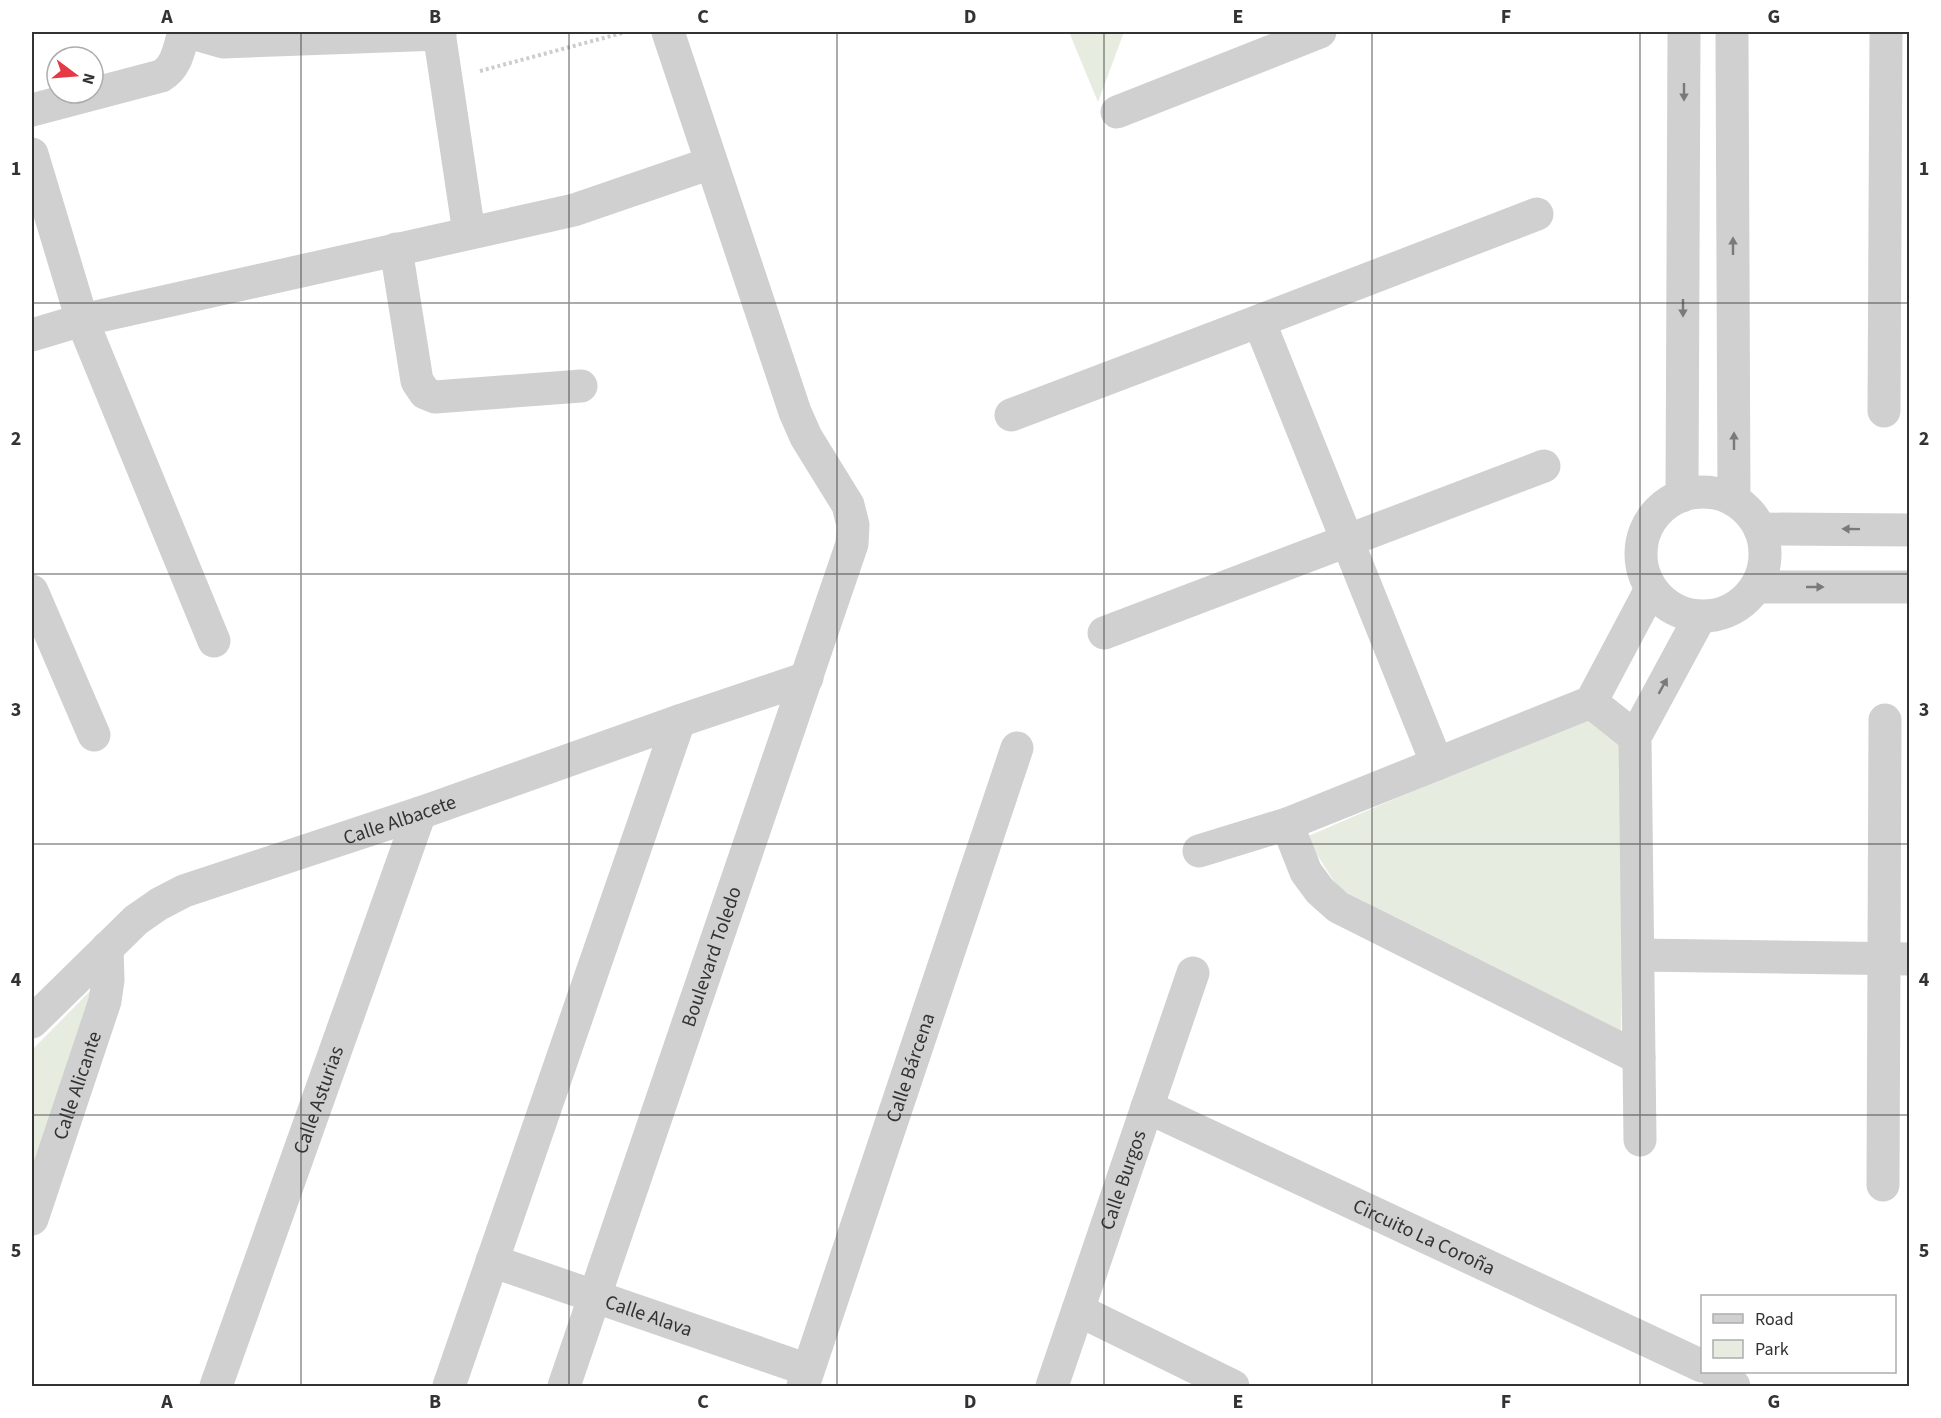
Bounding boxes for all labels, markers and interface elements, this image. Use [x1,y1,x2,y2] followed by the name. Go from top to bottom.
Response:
[160,3,173,31] text: A
[429,3,441,31] text: B
[697,3,709,31] text: C
[964,3,976,31] text: D
[1233,3,1243,31] text: E
[1501,3,1511,31] text: F
[1768,3,1780,31] text: G
[45,45,105,105] north arrow
[76,71,100,87] text: N
[1679,83,1689,102] one-way arrow
[11,155,21,183] text: 1
[1919,155,1929,183] text: 1
[1728,237,1738,256] one-way arrow
[1678,299,1688,318] one-way arrow
[11,425,21,453] text: 2
[1919,425,1929,453] text: 2
[1729,432,1738,451] one-way arrow
[1842,525,1861,534] one-way arrow
[1805,582,1824,592] one-way arrow
[1658,677,1668,694] one-way arrow
[11,696,21,724] text: 3
[1919,696,1929,724] text: 3
[340,788,460,852] street label: Calle Albacete
[675,883,749,1031] street label: Boulevard Toledo
[11,966,22,994] text: 4
[1919,966,1930,994] text: 4
[879,1009,942,1126] street label: Calle Bárcena
[47,1028,109,1144] street label: Calle Alicante
[287,1042,351,1158] street label: Calle Asturias
[1093,1126,1153,1234] street label: Calle Burgos
[1348,1192,1500,1283] street label: Circuito La Coroña
[11,1237,21,1265] text: 5
[1919,1237,1929,1265] text: 5
[601,1288,696,1344] street label: Calle Alava
[1701,1295,1896,1373] legend
[1755,1307,1794,1332] text: Road
[1755,1337,1789,1362] text: Park
[160,1388,173,1416] text: A
[429,1388,441,1416] text: B
[697,1388,709,1416] text: C
[964,1388,976,1416] text: D
[1233,1388,1243,1416] text: E
[1501,1388,1511,1416] text: F
[1768,1388,1780,1416] text: G

